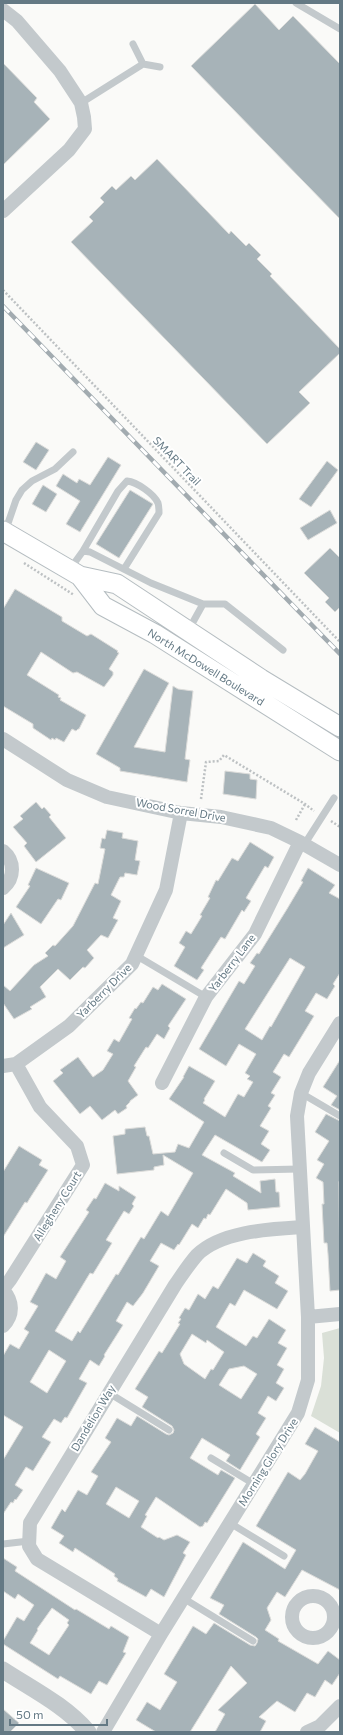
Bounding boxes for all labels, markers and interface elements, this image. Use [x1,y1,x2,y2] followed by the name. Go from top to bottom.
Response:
[151,434,204,488] street label: SMART Trail
[146,625,267,708] street label: North McDowell Boulevard
[135,795,227,824] street label: Wood Sorrel Drive
[206,931,258,994] street label: Yarberry Lane
[74,961,134,1021] street label: Yarberry Drive
[30,1168,84,1243] street label: Allegheny Court
[68,1382,118,1453] street label: Dandelion Way
[235,1415,300,1508] street label: Morning Glory Drive
[10,1701,107,1727] scale bar
[16,1707,44,1721] text: 50 m

